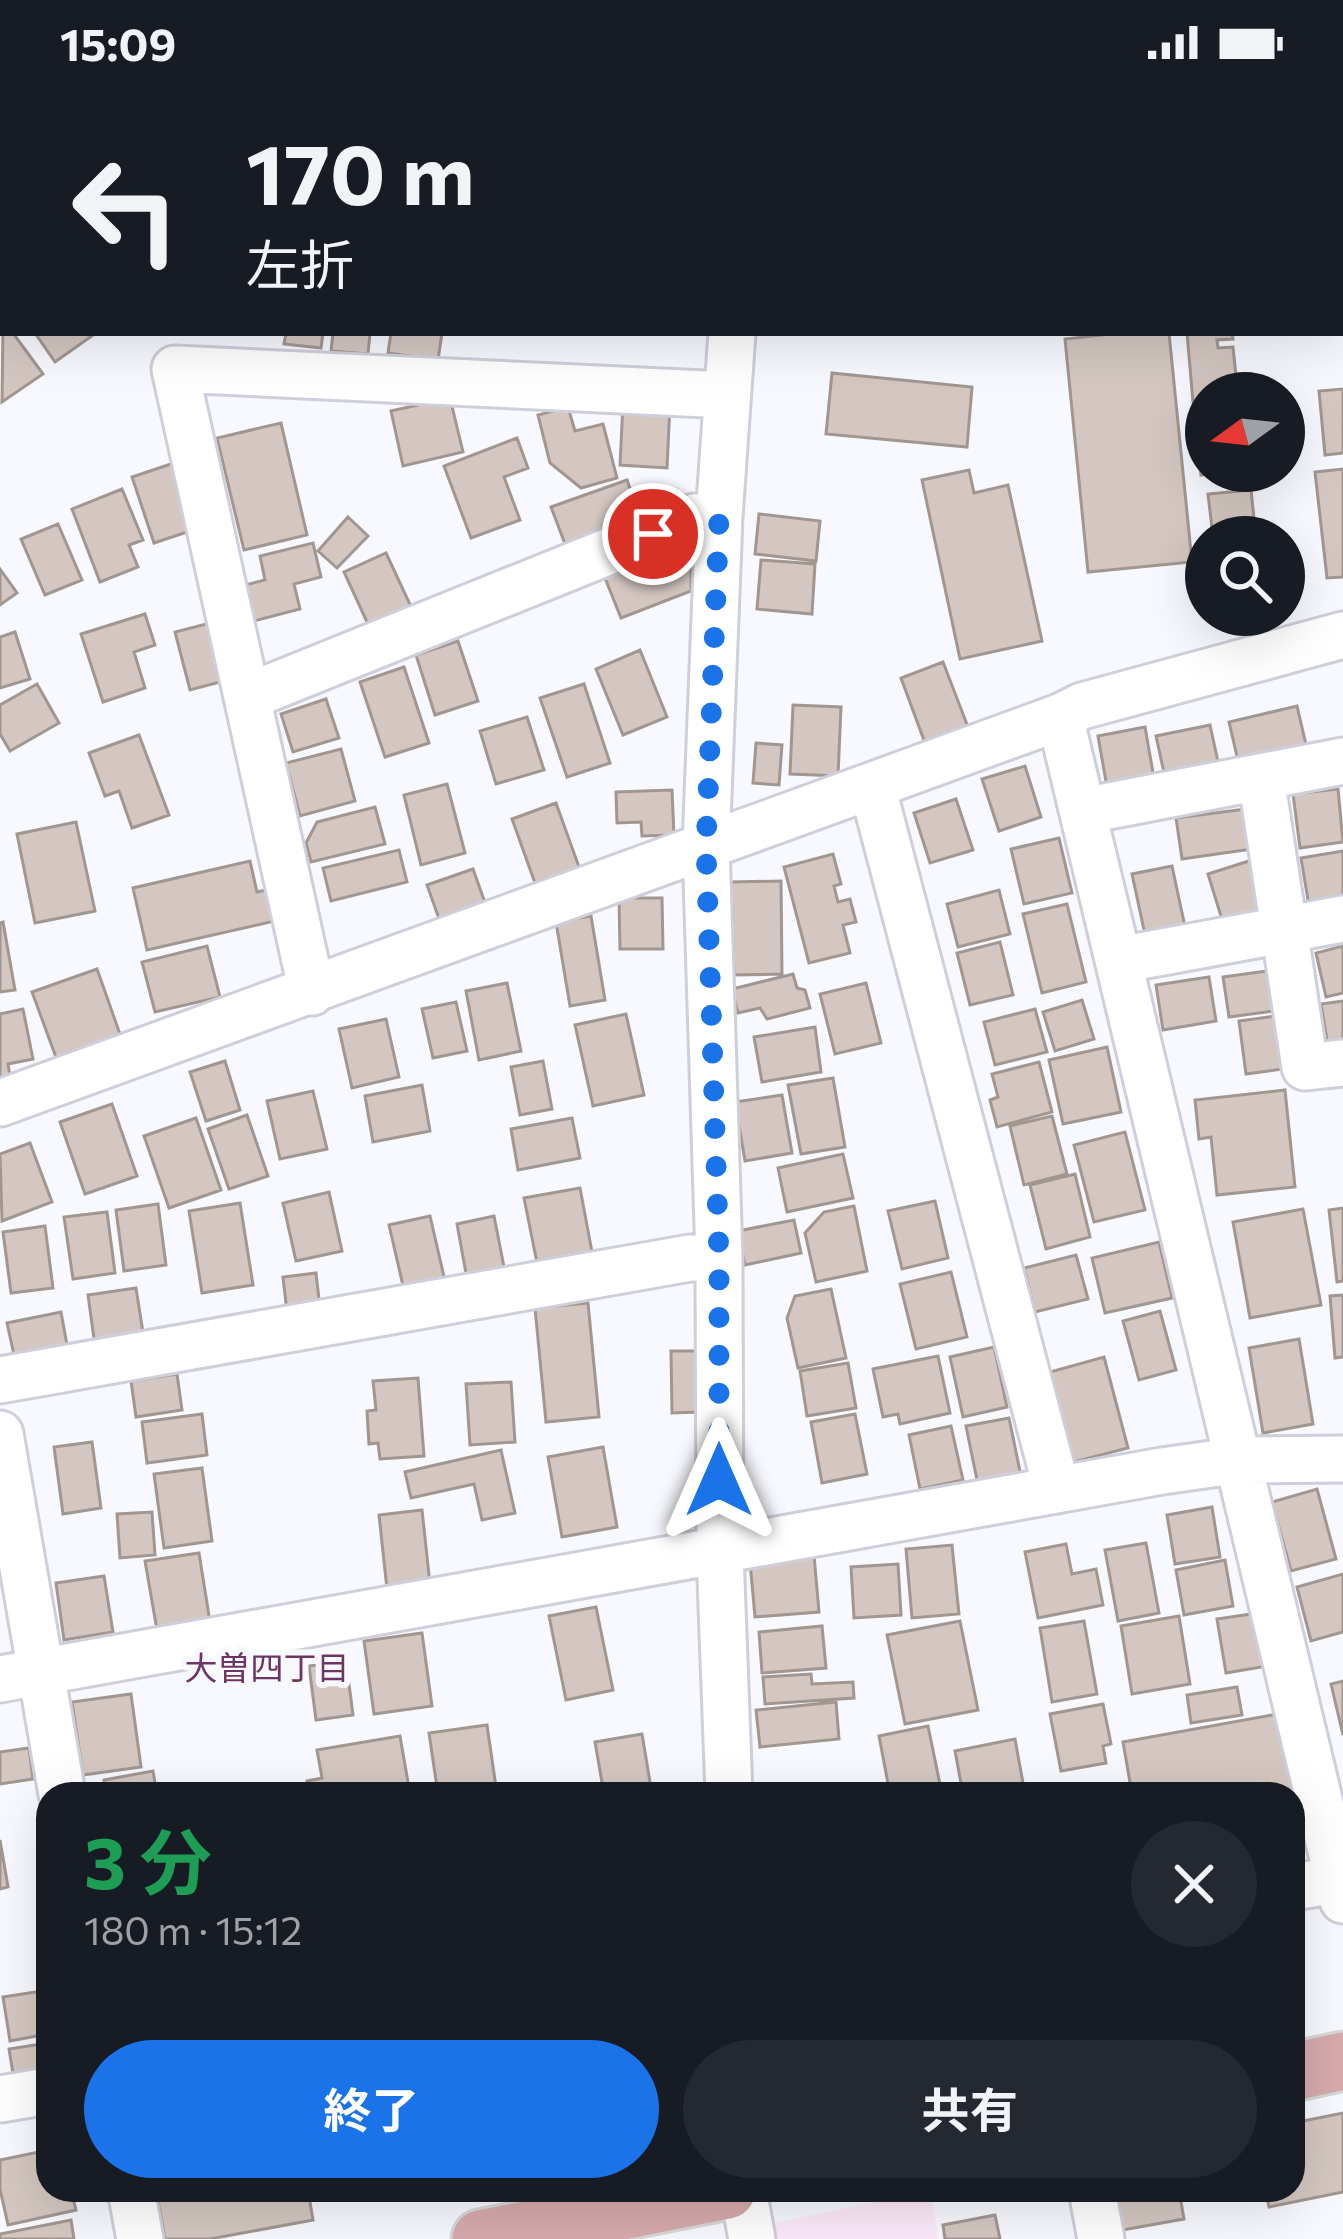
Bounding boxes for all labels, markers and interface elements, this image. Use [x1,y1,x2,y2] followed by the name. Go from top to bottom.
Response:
[60,15,176,70] text: 15:09
[246,120,475,222] text: 170 m
[48,132,204,288] icon: left
[246,230,354,296] text: 左折
[1185,372,1305,492] north arrow
[1185,372,1305,636] map controls
[602,483,704,585] pin
[620,501,686,567] icon: arrive
[1185,516,1305,636] button: search
[656,1417,782,1543] position arrow
[185,1646,350,1687] district label: 大曽四丁目
[84,1816,212,1904] text: 3 分
[1131,1821,1257,1947] button: close
[84,1905,302,1953] text: 180 m · 15:12
[84,2040,659,2178] button: 終了
[683,2040,1257,2178] button: 共有

